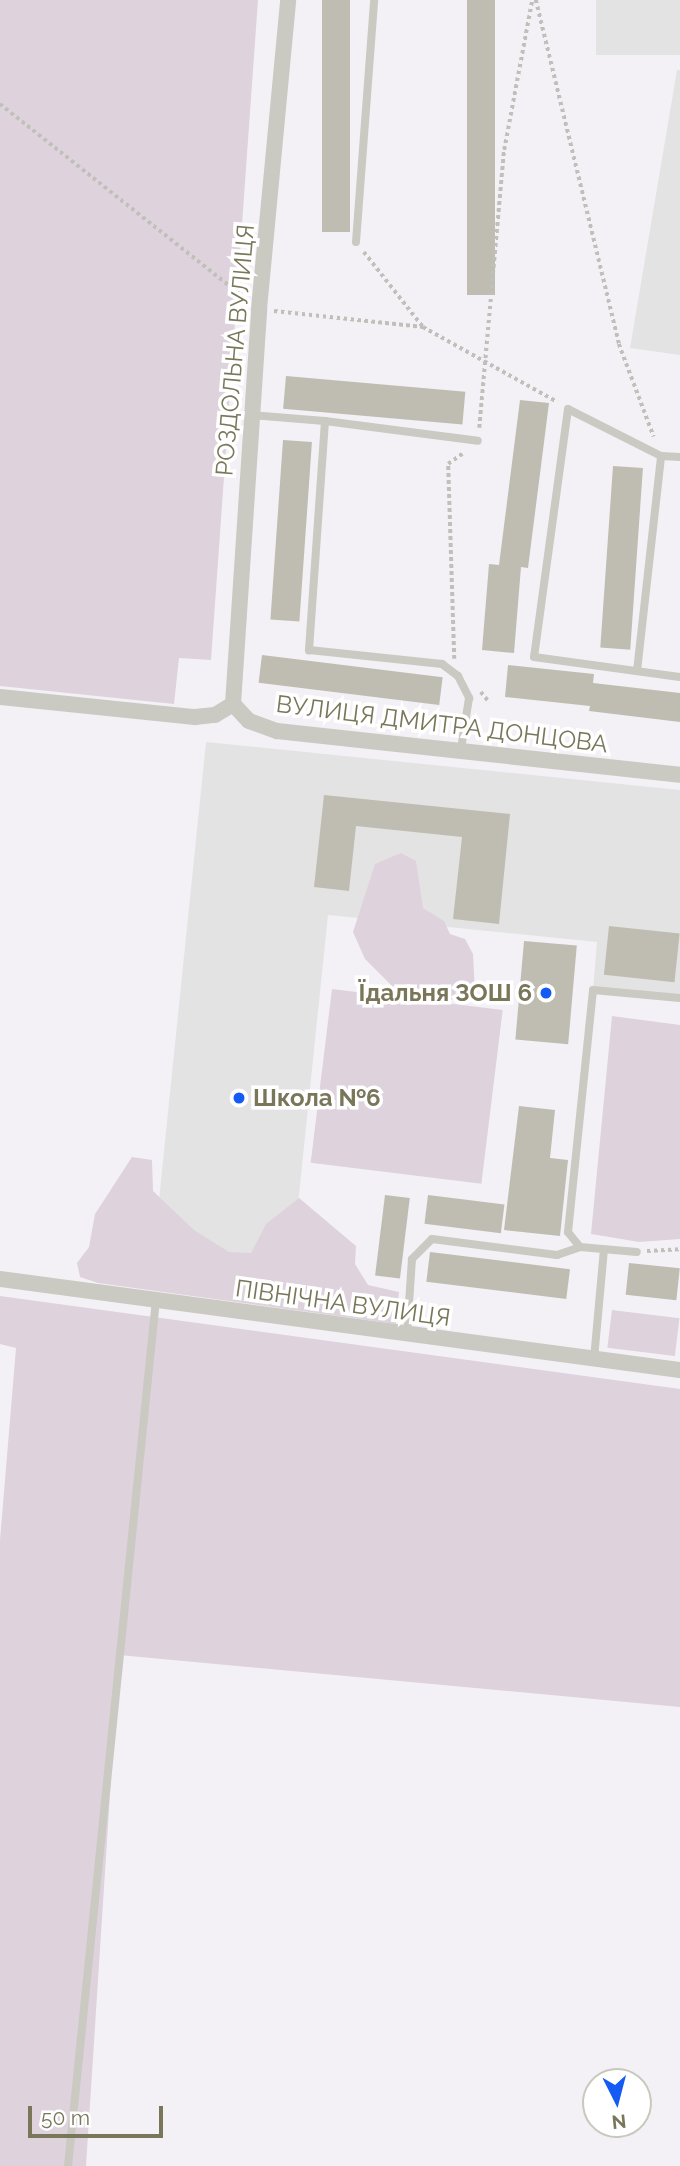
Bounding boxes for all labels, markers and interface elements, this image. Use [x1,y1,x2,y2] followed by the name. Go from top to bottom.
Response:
[210,223,260,477] street label: РОЗДОЛЬНА ВУЛИЦЯ
[274,689,610,759] street label: ВУЛИЦЯ ДМИТРА ДОНЦОВА
[359,979,532,1007] place label: Їдальня ЗОШ 6
[538,985,554,1001] marker: Їдальня ЗОШ 6
[253,1084,381,1112] place label: Школа №6
[231,1090,247,1106] marker: Школа №6
[233,1274,453,1332] street label: ПІВНІЧНА ВУЛИЦЯ
[582,2068,652,2138] north arrow
[32,2092,166,2136] scale bar
[41,2105,90,2130] text: 50 m
[611,2110,627,2134] text: N

